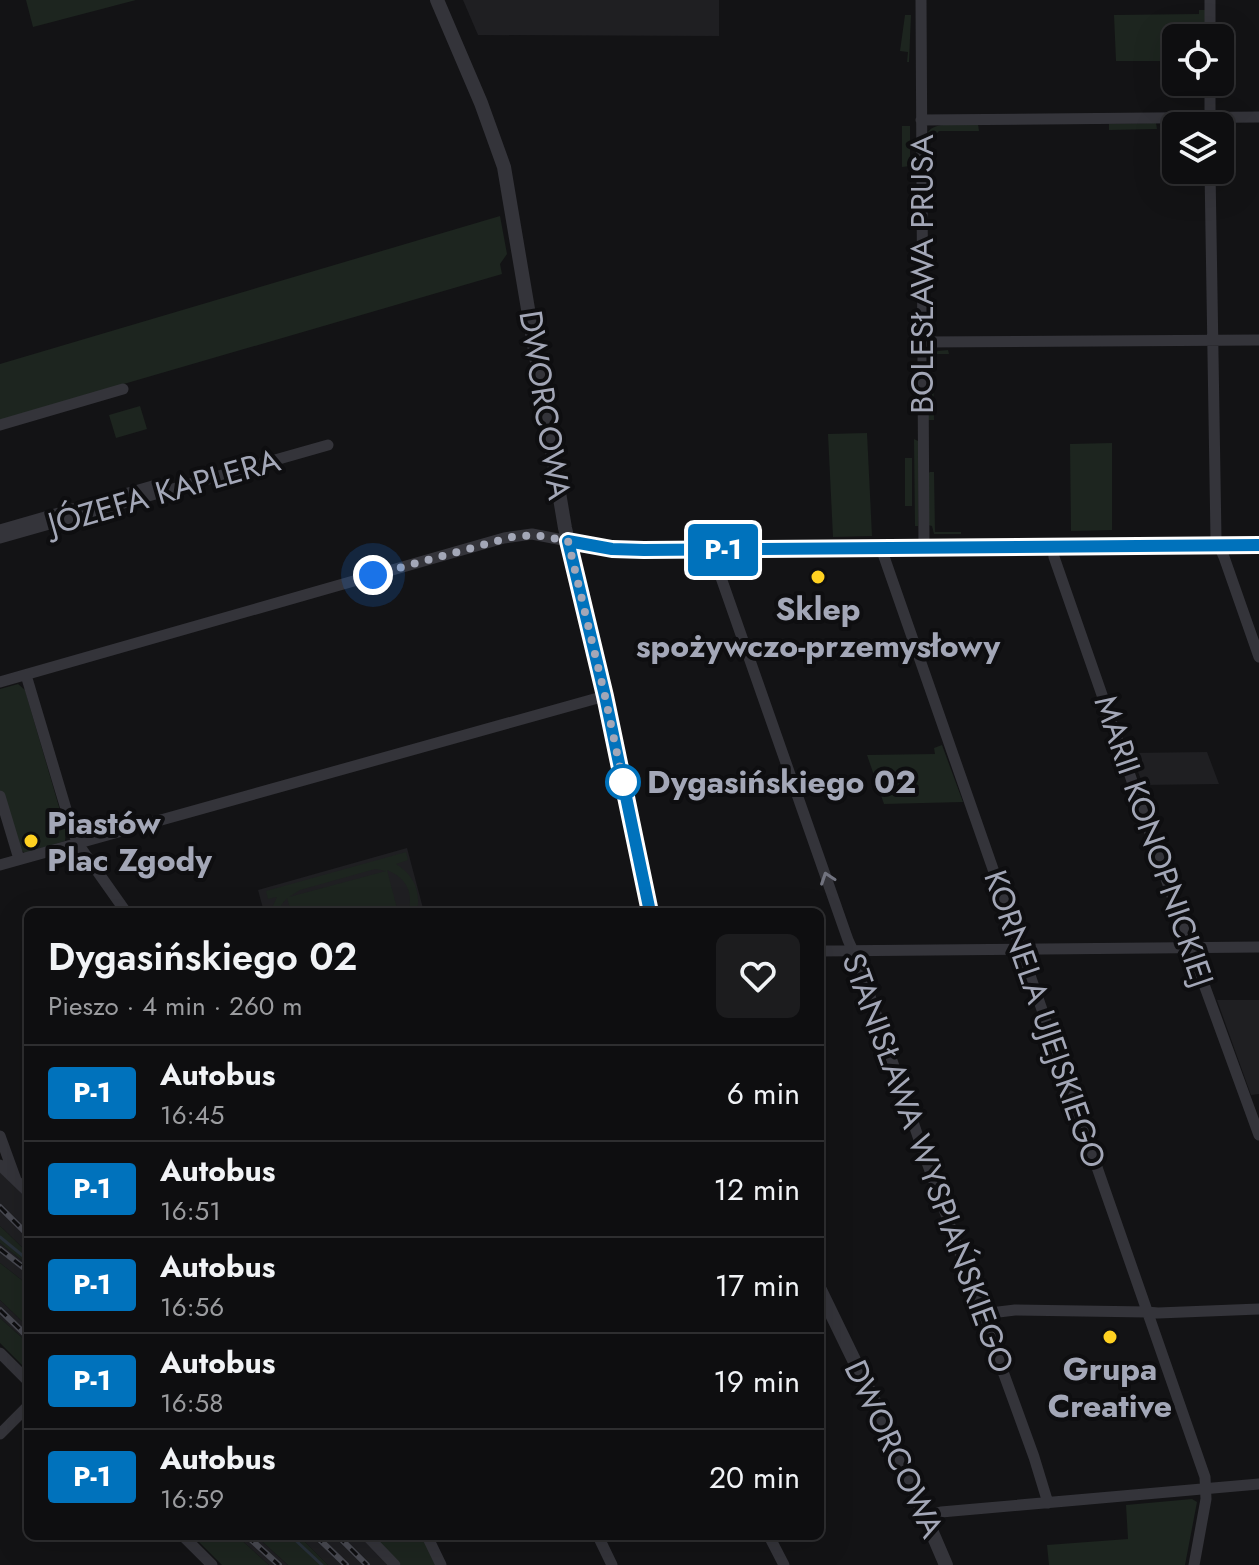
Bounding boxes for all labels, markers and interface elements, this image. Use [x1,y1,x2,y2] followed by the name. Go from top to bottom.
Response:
[1162,24,1234,184] map controls
[1162,24,1234,96] button: locate
[1162,112,1234,184] button: layers
[899,134,945,414] street label: BOLESŁAWA PRUSA
[507,307,583,503] street label: DWORCOWA
[39,437,285,548] street label: JÓZEFA KAPLERA
[677,524,769,576] line badge: P-1
[704,529,742,570] text: P-1
[353,555,393,595] your location
[809,568,827,586] marker: Sklep spożywczo-przemysłowy
[636,586,1000,669] place label: Sklep spożywczo-przemysłowy
[1083,689,1225,993] street label: MARII KONOPNICKIEJ
[647,759,916,805] place label: Dygasińskiego 02
[606,765,640,799] marker: Dygasińskiego 02
[47,800,212,883] place label: Piastów Plac Zgody
[22,832,40,850] marker: Piastów Plac Zgody
[972,864,1118,1174] street label: KORNELA UJEJSKIEGO
[820,872,836,886] one-way arrow
[48,929,358,984] text: Dygasińskiego 02
[716,934,800,1018] button: heart
[830,947,1026,1379] street label: STANISŁAWA WYSPIAŃSKIEGO
[48,987,303,1025] text: Pieszo · 4 min · 260 m
[160,1053,275,1096] text: Autobus
[73,1072,111,1113] text: P-1
[727,1072,800,1115] text: 6 min
[160,1096,224,1134] text: 16:45
[160,1149,275,1192] text: Autobus
[73,1168,111,1209] text: P-1
[713,1168,800,1211] text: 12 min
[160,1192,221,1230] text: 16:51
[160,1245,275,1288] text: Autobus
[73,1264,111,1305] text: P-1
[715,1264,800,1307] text: 17 min
[160,1288,224,1326] text: 16:56
[1101,1328,1119,1346] marker: Grupa Creative
[160,1341,275,1384] text: Autobus
[1048,1346,1172,1429] place label: Grupa Creative
[833,1353,955,1545] street label: DWORCOWA
[73,1360,111,1401] text: P-1
[713,1360,800,1403] text: 19 min
[160,1384,223,1422] text: 16:58
[160,1437,275,1480] text: Autobus
[73,1456,111,1497] text: P-1
[709,1456,800,1499] text: 20 min
[160,1480,224,1518] text: 16:59

